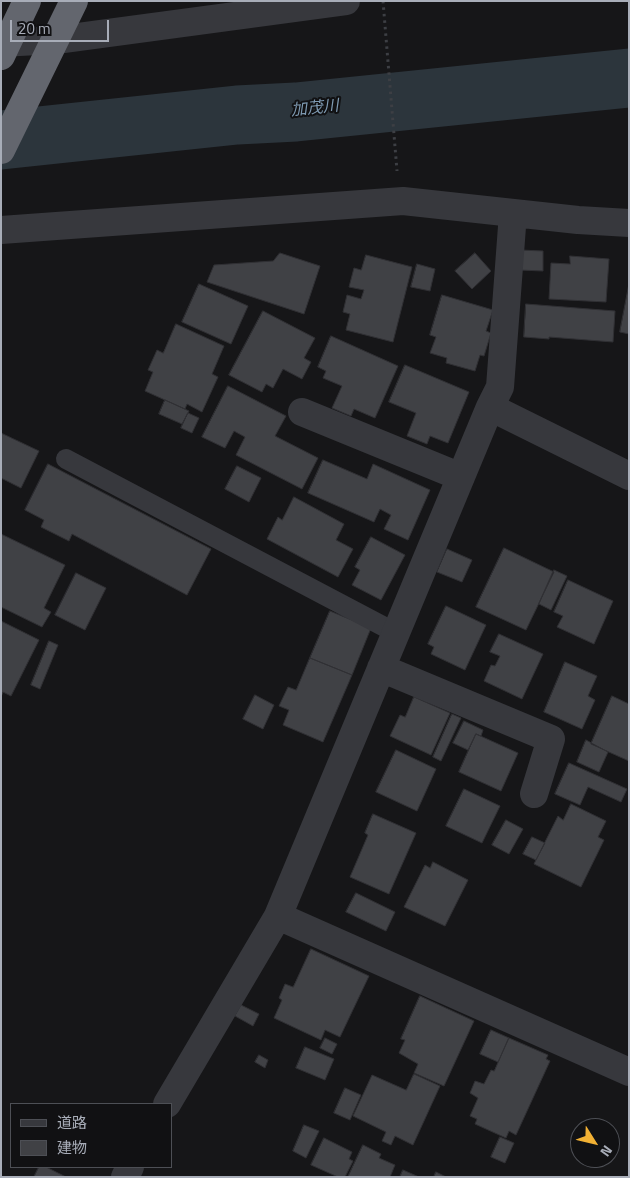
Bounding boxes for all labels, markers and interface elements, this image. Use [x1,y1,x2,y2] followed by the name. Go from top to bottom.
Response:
[12,10,111,42] scale bar
[18,17,51,40] text: 20 m
[290,97,340,121] water label: 加茂川
[10,1103,172,1168] legend
[57,1111,87,1134] text: 道路
[570,1118,620,1168] north arrow
[57,1136,87,1159] text: 建物
[595,1141,618,1162] text: N

